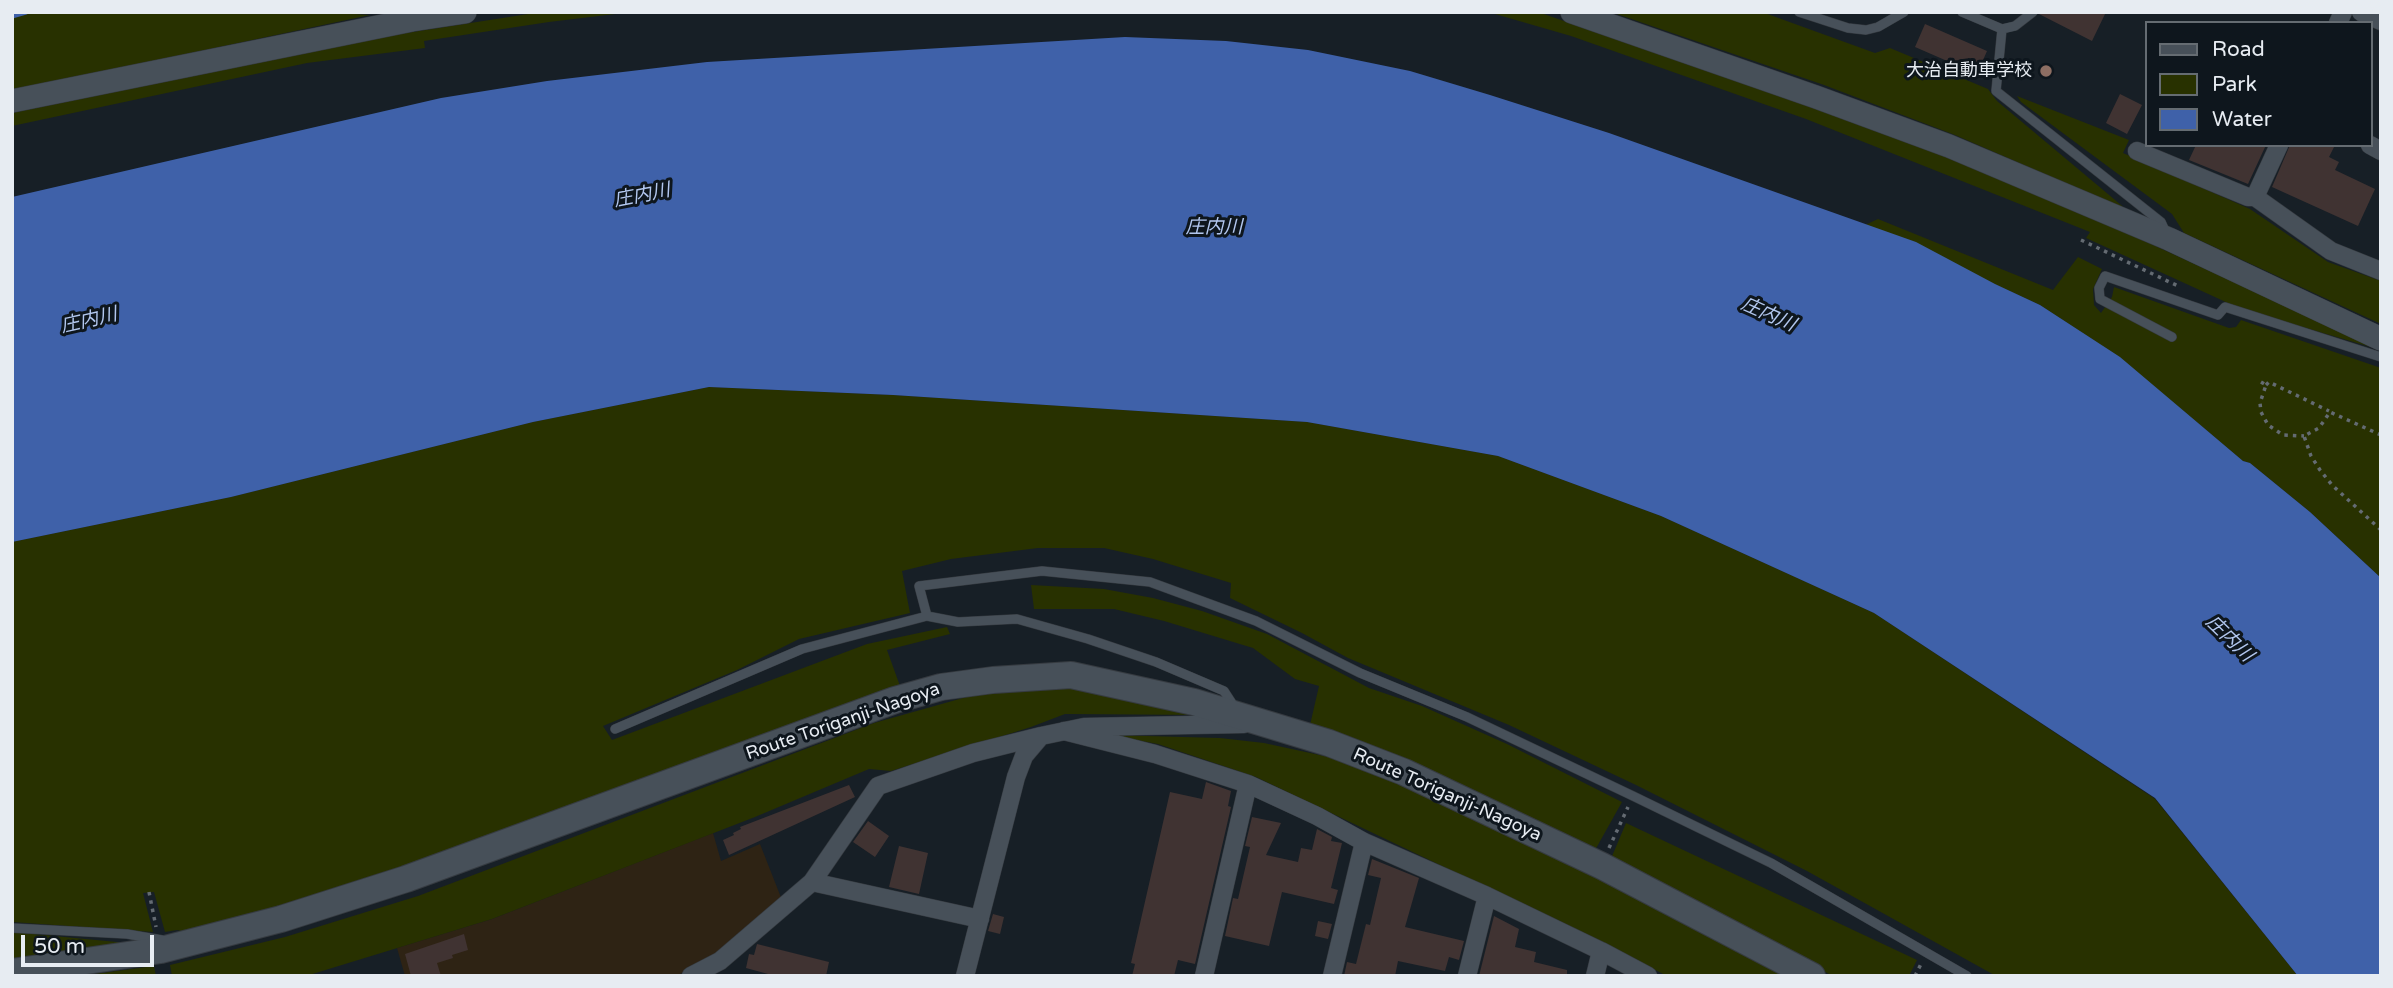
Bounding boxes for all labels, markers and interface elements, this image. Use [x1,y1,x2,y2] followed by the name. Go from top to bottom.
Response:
[2144,21,2372,147] legend
[2212,37,2265,62] text: Road
[1906,60,2032,82] place label: 大治自動車学校
[2038,63,2054,79] marker: 大治自動車学校
[2212,72,2257,97] text: Park
[2212,107,2272,132] text: Water
[612,179,672,213] water label: 庄内川
[1186,217,1242,239] water label: 庄内川
[1737,293,1799,337] water label: 庄内川
[59,303,119,339] water label: 庄内川
[2201,611,2257,667] water label: 庄内川
[743,679,943,765] street label: Route Toriganji-Nagoya
[1350,744,1544,846] street label: Route Toriganji-Nagoya
[24,922,158,966] scale bar
[34,934,85,959] text: 50 m

